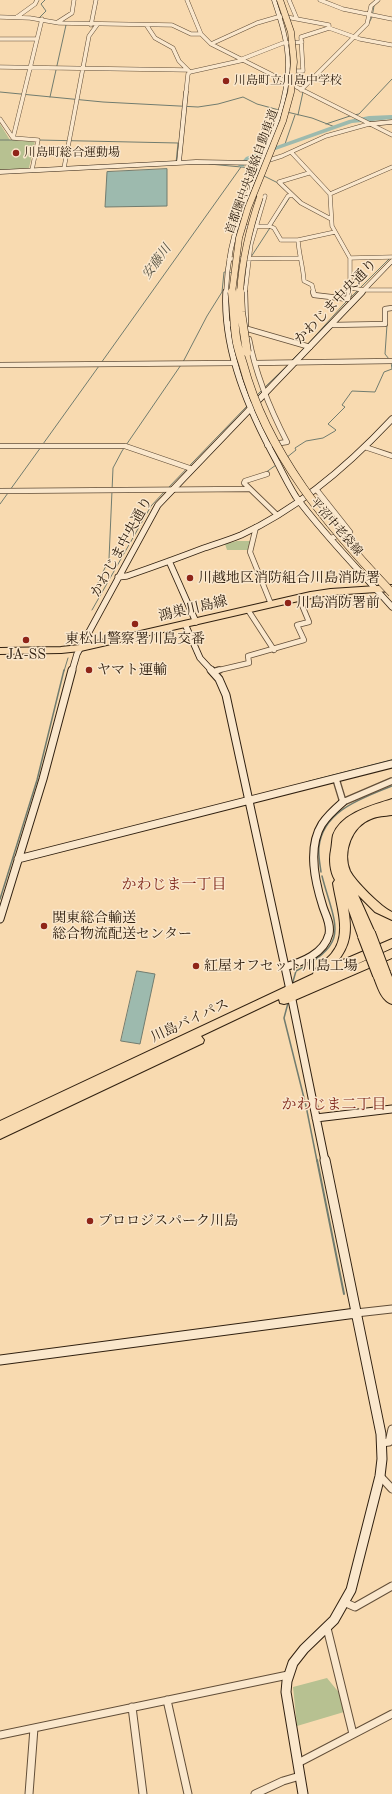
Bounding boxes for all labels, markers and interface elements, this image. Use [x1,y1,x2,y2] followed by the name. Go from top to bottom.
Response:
[234,74,342,88] place label: 川島町立川島中学校
[221,76,231,86] marker: 川島町立川島中学校
[223,108,281,236] street label: 首都圏中央連絡自動車道
[24,146,120,160] place label: 川島町総合運動場
[11,148,21,158] marker: 川島町総合運動場
[139,242,175,282] water label: 安藤川
[291,256,381,348] street label: かわじま中央通り
[88,494,156,600] street label: かわじま中央通り
[307,495,365,559] street label: 平沼中老袋線
[198,570,380,586] place label: 川越地区消防組合川島消防署
[185,573,195,583] marker: 川越地区消防組合川島消防署
[157,593,229,625] street label: 鴻巣川島線
[296,595,380,611] place label: 川島消防署前
[283,598,293,608] marker: 川島消防署前
[130,619,140,629] marker: 東松山警察署川島交番
[65,631,205,647] place label: 東松山警察署川島交番
[21,635,31,645] marker: JA-SS
[6,647,46,663] place label: JA-SS
[97,662,167,678] place label: ヤマト運輸
[84,665,94,675] marker: ヤマト運輸
[122,876,226,894] district label: かわじま一丁目
[52,910,192,942] place label: 関東総合輸送 総合物流配送センター
[39,921,49,931] marker: 関東総合輸送 総合物流配送センター
[204,958,358,974] place label: 紅屋オフセット川島工場
[191,961,201,971] marker: 紅屋オフセット川島工場
[148,996,232,1046] street label: 川島バイパス
[282,1096,386,1114] district label: かわじま二丁目
[98,1213,238,1229] place label: プロロジスパーク川島
[85,1216,95,1226] marker: プロロジスパーク川島

